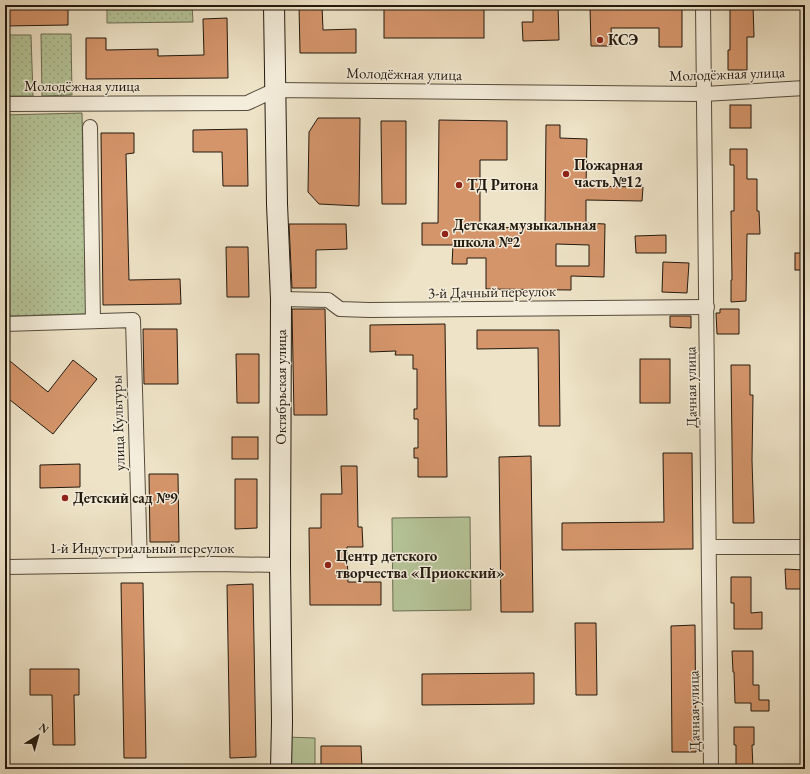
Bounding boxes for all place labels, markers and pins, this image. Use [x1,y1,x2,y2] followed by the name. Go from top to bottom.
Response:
[608,30,638,49] place label: КСЭ
[595,35,605,45] marker: КСЭ
[574,155,643,191] place label: Пожарная часть №12
[561,169,571,179] marker: Пожарная часть №12
[467,175,539,194] place label: ТД Ритона
[454,180,464,190] marker: ТД Ритона
[453,215,597,251] place label: Детская музыкальная школа №2
[440,229,450,239] marker: Детская музыкальная школа №2
[73,488,178,507] place label: Детский сад №9
[60,493,70,503] marker: Детский сад №9
[336,546,505,582] place label: Центр детского творчества «Приокский»
[323,560,333,570] marker: Центр детского творчества «Приокский»

